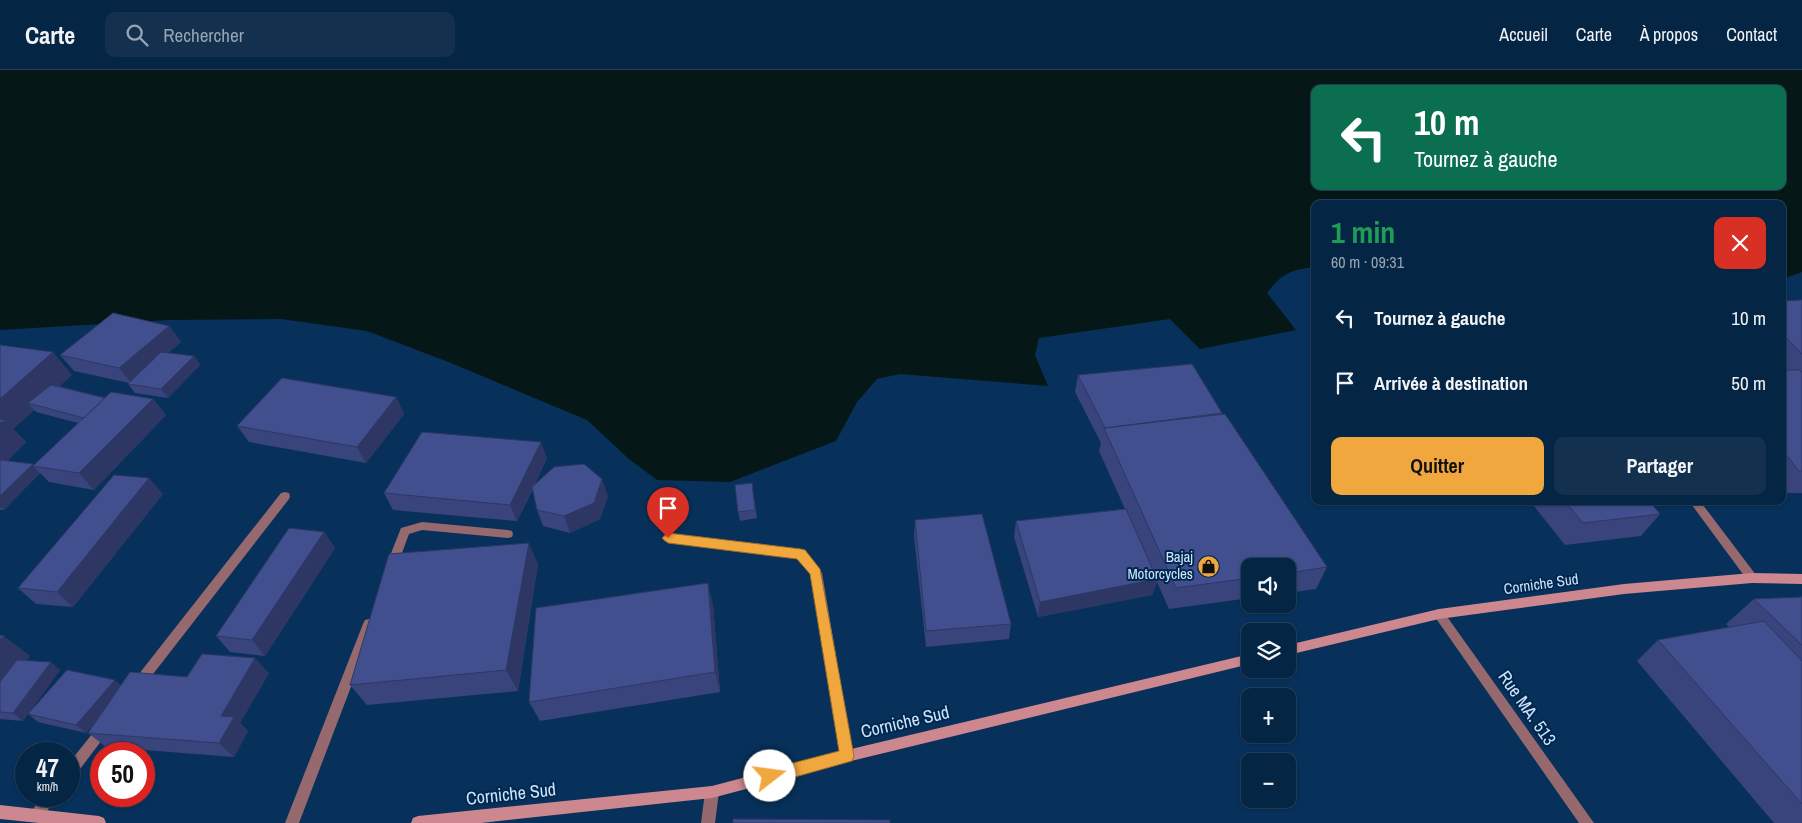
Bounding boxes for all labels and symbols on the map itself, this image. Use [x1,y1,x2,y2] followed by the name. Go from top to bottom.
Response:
[647,487,689,538] pin
[1127,546,1193,584] place label: Bajaj Motorcycles
[1197,554,1221,578] shop icon: Bajaj Motorcycles
[1502,568,1580,599] street label: Corniche Sud
[1492,665,1562,750] street label: Rue MA. 513
[858,699,952,744] street label: Corniche Sud
[90,742,155,807] speed limit sign: 50
[743,749,795,801] position arrow
[465,776,557,811] street label: Corniche Sud

